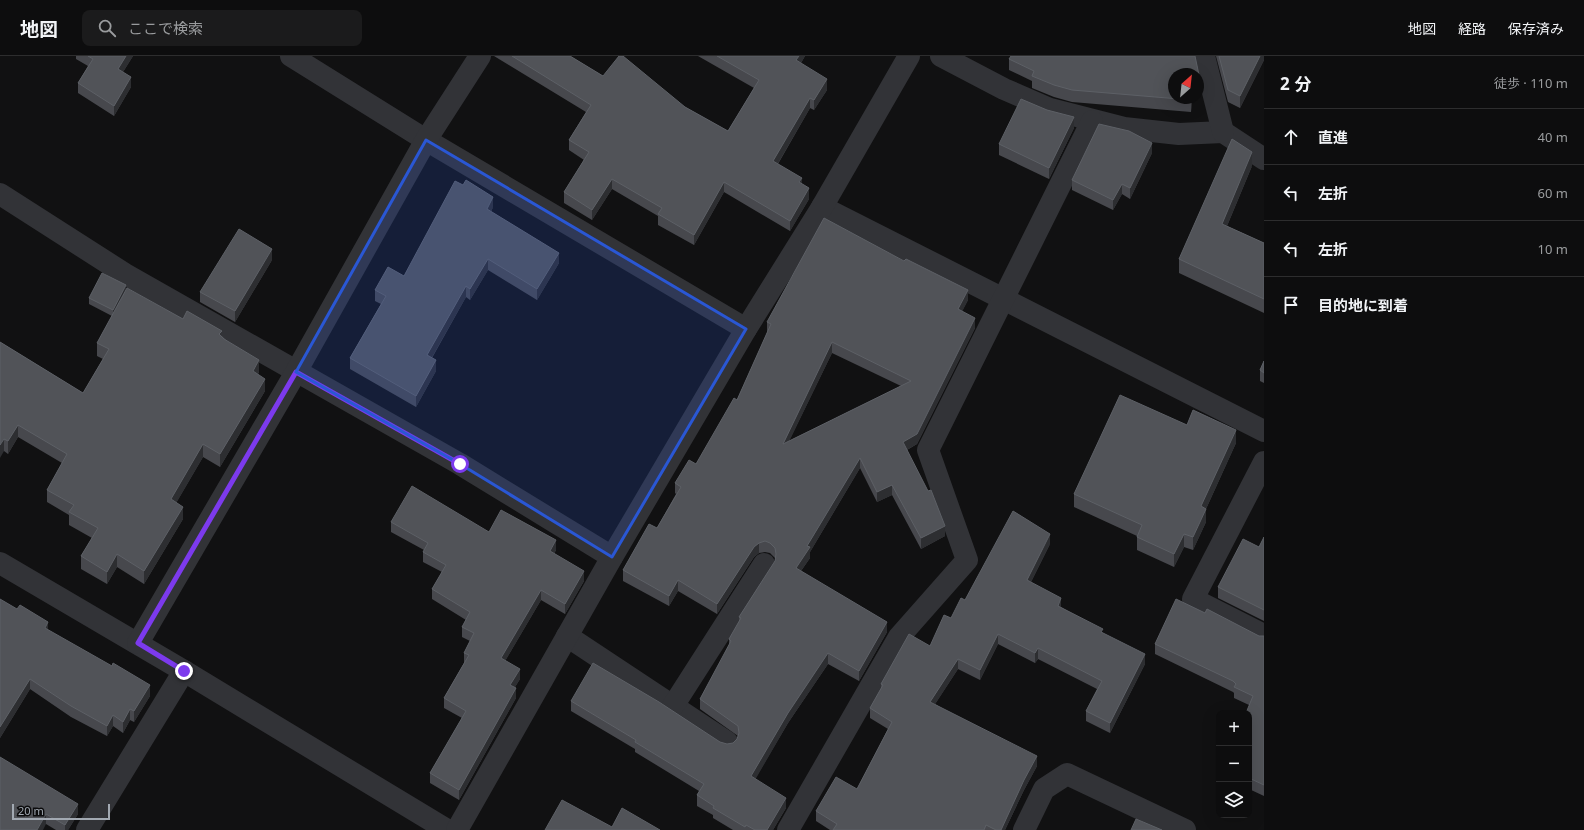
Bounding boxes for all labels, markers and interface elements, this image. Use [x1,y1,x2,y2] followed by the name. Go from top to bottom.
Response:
[82,10,362,46] search box
[20,16,58,42] text: 地図
[96,17,118,39] icon: search
[128,18,203,38] text: ここで検索
[1408,19,1436,38] text: 地図
[1458,19,1486,38] text: 経路
[1508,19,1564,38] text: 保存済み
[1168,68,1204,104] north arrow
[1280,72,1311,95] text: 2 分
[1494,74,1568,92] text: 徒歩 · 110 m
[1280,126,1302,148] icon: ahead
[1318,127,1348,147] text: 直進
[1538,128,1568,146] text: 40 m
[1280,182,1302,204] icon: left
[1318,183,1348,203] text: 左折
[1538,184,1568,202] text: 60 m
[1280,238,1302,260] icon: left
[1318,239,1348,259] text: 左折
[1538,240,1568,258] text: 10 m
[1280,294,1302,316] icon: arrive
[1318,295,1408,315] text: 目的地に到着
[451,455,469,473] route start
[175,662,193,680] route end
[1216,710,1252,818] map controls
[1216,710,1252,746] button: +
[1216,746,1252,782] button: −
[1216,782,1252,818] button: layers
[12,802,110,821] scale bar
[18,803,44,818] text: 20 m

